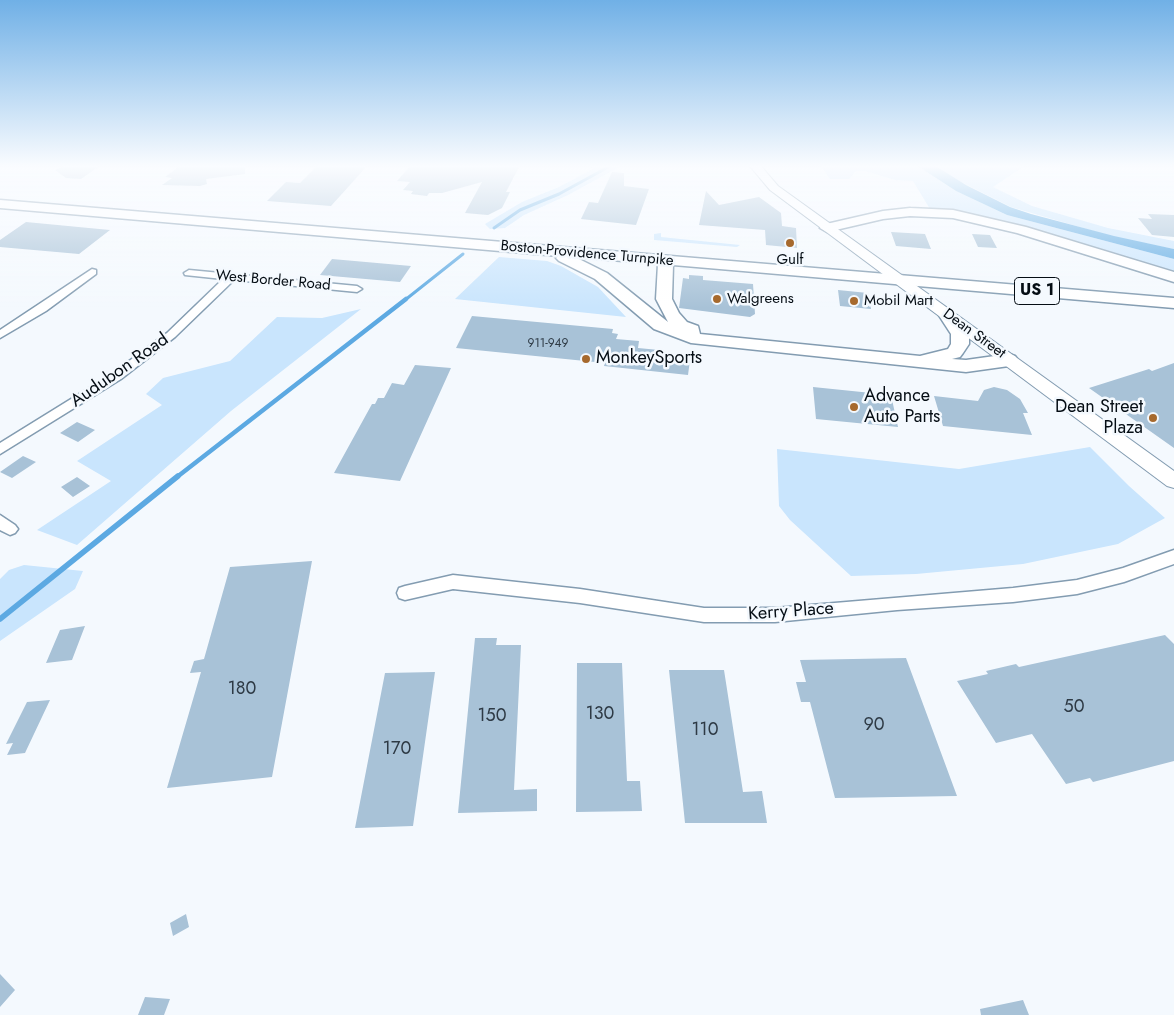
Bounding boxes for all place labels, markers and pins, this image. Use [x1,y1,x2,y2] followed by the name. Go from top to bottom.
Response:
[784,237,796,249] marker: Gulf
[776,251,804,269] place label: Gulf
[727,290,794,308] place label: Walgreens
[864,292,933,310] place label: Mobil Mart
[711,293,723,305] marker: Walgreens
[848,295,860,307] marker: Mobil Mart
[596,348,702,370] place label: MonkeySports
[580,353,592,365] marker: MonkeySports
[864,386,940,428] place label: Advance Auto Parts
[1055,397,1143,439] place label: Dean Street Plaza
[848,401,860,413] marker: Advance Auto Parts
[1147,412,1159,424] marker: Dean Street Plaza

